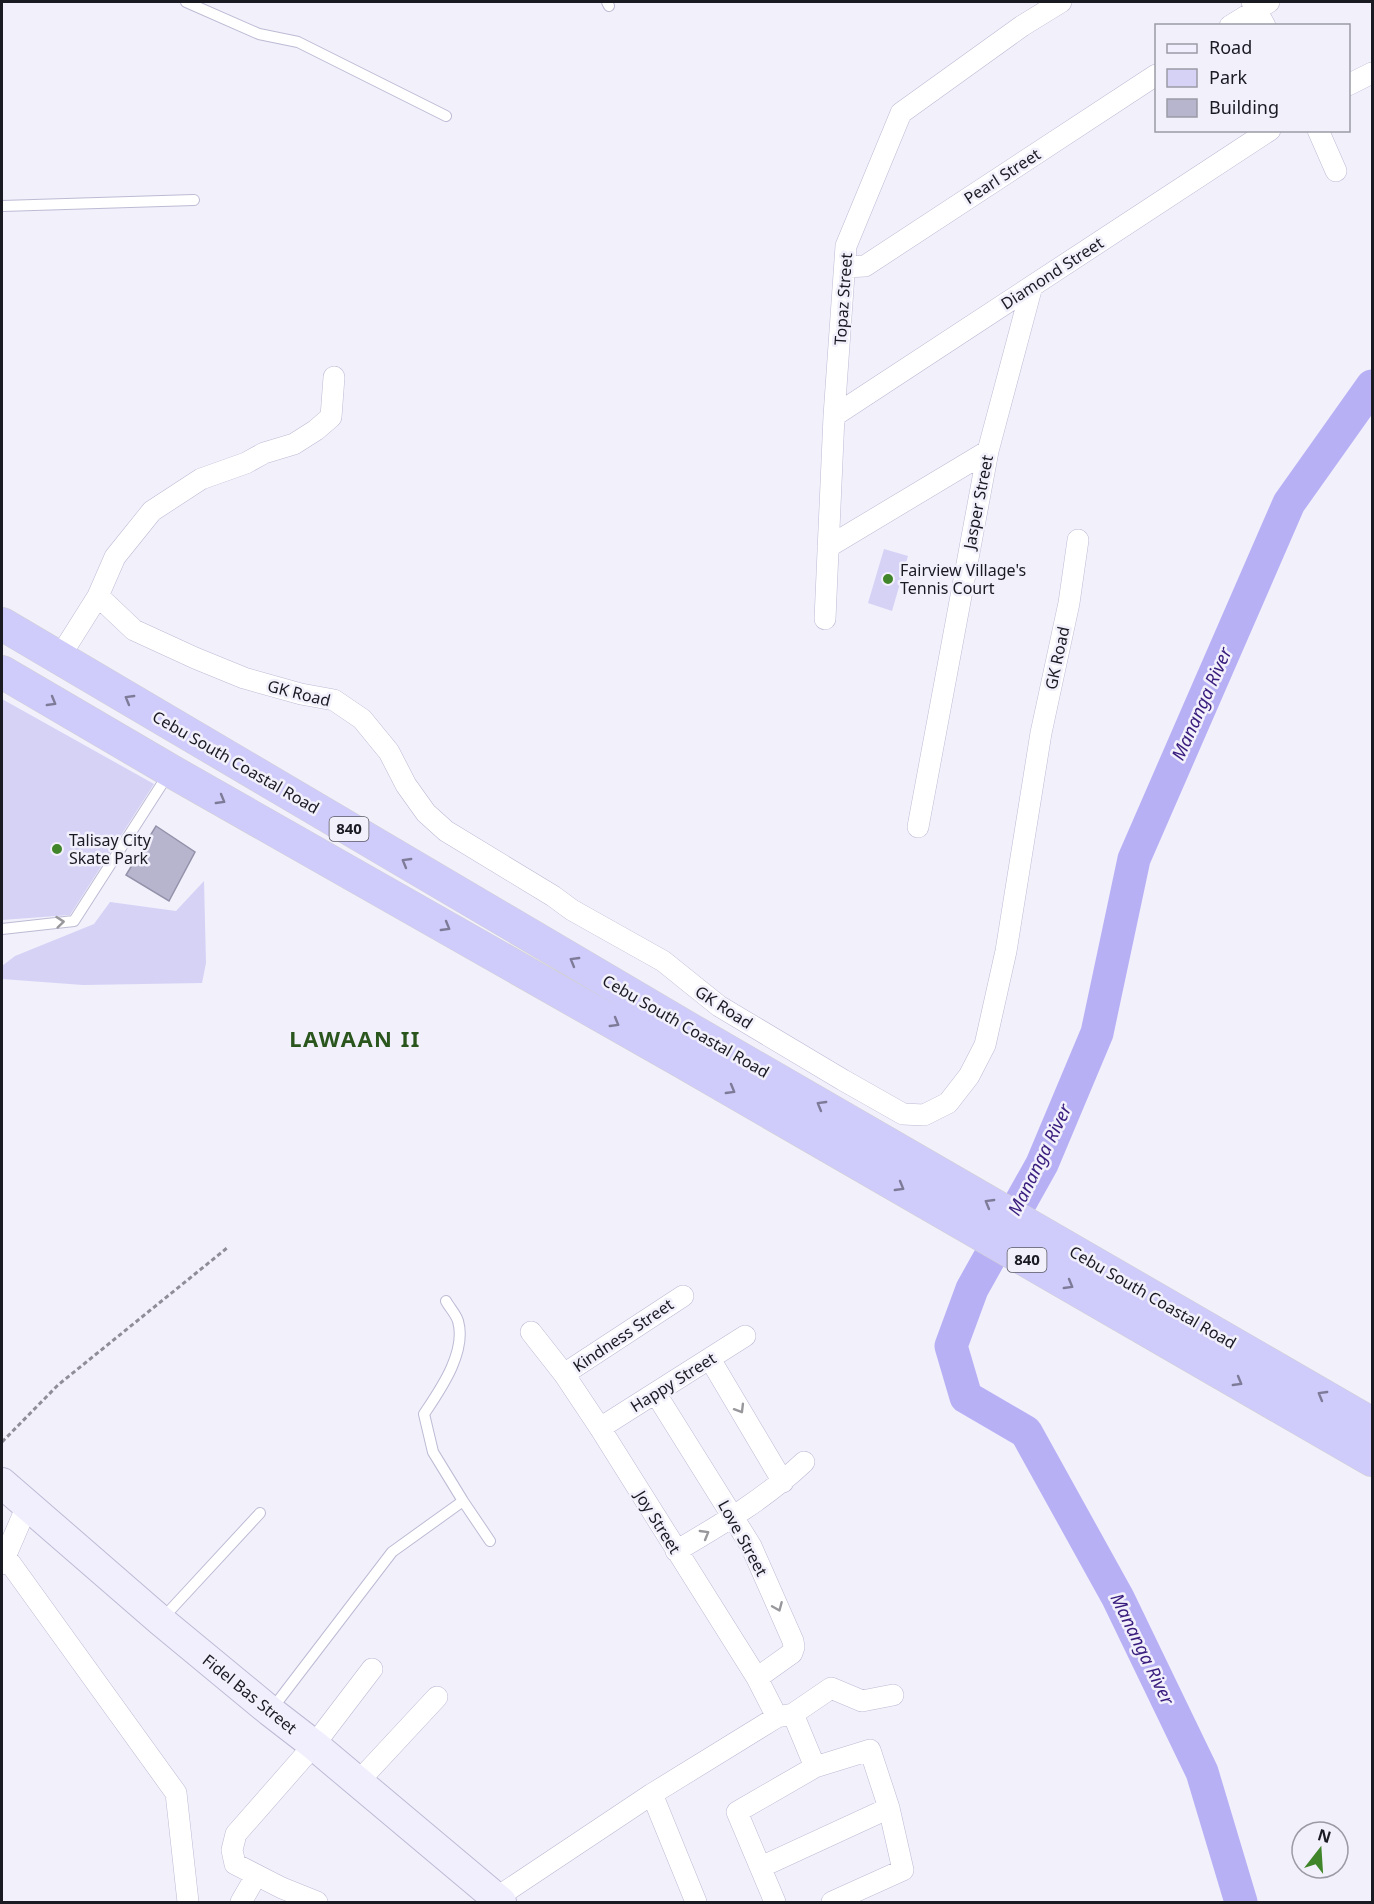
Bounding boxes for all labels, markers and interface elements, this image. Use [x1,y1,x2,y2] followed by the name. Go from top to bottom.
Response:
[1155,24,1350,132] legend
[1209,35,1252,59] text: Road
[1209,65,1247,89] text: Park
[1209,95,1279,119] text: Building
[959,143,1045,209] street label: Pearl Street
[997,232,1108,314] street label: Diamond Street
[829,252,857,346] street label: Topaz Street
[958,453,998,553] street label: Jasper Street
[900,559,1026,599] place label: Fairview Village's Tennis Court
[881,572,895,586] marker: Fairview Village's Tennis Court
[1040,624,1074,692] street label: GK Road
[1165,643,1237,764] water label: Mananga River
[265,675,333,711] street label: GK Road
[46,694,56,706] one-way arrow
[125,695,135,706] one-way arrow
[149,705,323,819] street label: Cebu South Coastal Road
[215,793,226,804] one-way arrow
[330,817,368,841] road number: 840
[69,829,152,869] place label: Talisay City Skate Park
[50,842,64,856] marker: Talisay City Skate Park
[402,858,412,869] one-way arrow
[55,916,64,929] one-way arrow
[440,920,450,931] one-way arrow
[570,957,580,968] one-way arrow
[599,969,773,1083] street label: Cebu South Coastal Road
[691,980,757,1034] street label: GK Road
[609,1016,619,1028] one-way arrow
[289,1023,421,1053] district label: LAWAAN II
[725,1083,735,1094] one-way arrow
[1002,1099,1077,1219] water label: Mananga River
[816,1101,827,1112] one-way arrow
[894,1180,904,1192] one-way arrow
[985,1198,995,1210] one-way arrow
[1066,1240,1240,1354] street label: Cebu South Coastal Road
[1008,1248,1046,1272] road number: 840
[1063,1278,1073,1289] one-way arrow
[568,1293,678,1377] street label: Kindness Street
[626,1347,720,1417] street label: Happy Street
[1232,1375,1242,1387] one-way arrow
[1318,1390,1328,1402] one-way arrow
[732,1403,744,1413] one-way arrow
[629,1484,686,1558] street label: Joy Street
[713,1496,773,1580] street label: Love Street
[699,1530,709,1542] one-way arrow
[1106,1589,1181,1709] water label: Mananga River
[771,1601,783,1612] one-way arrow
[198,1649,302,1739] street label: Fidel Bas Street
[1290,1820,1350,1880] north arrow
[1315,1823,1334,1848] text: N

